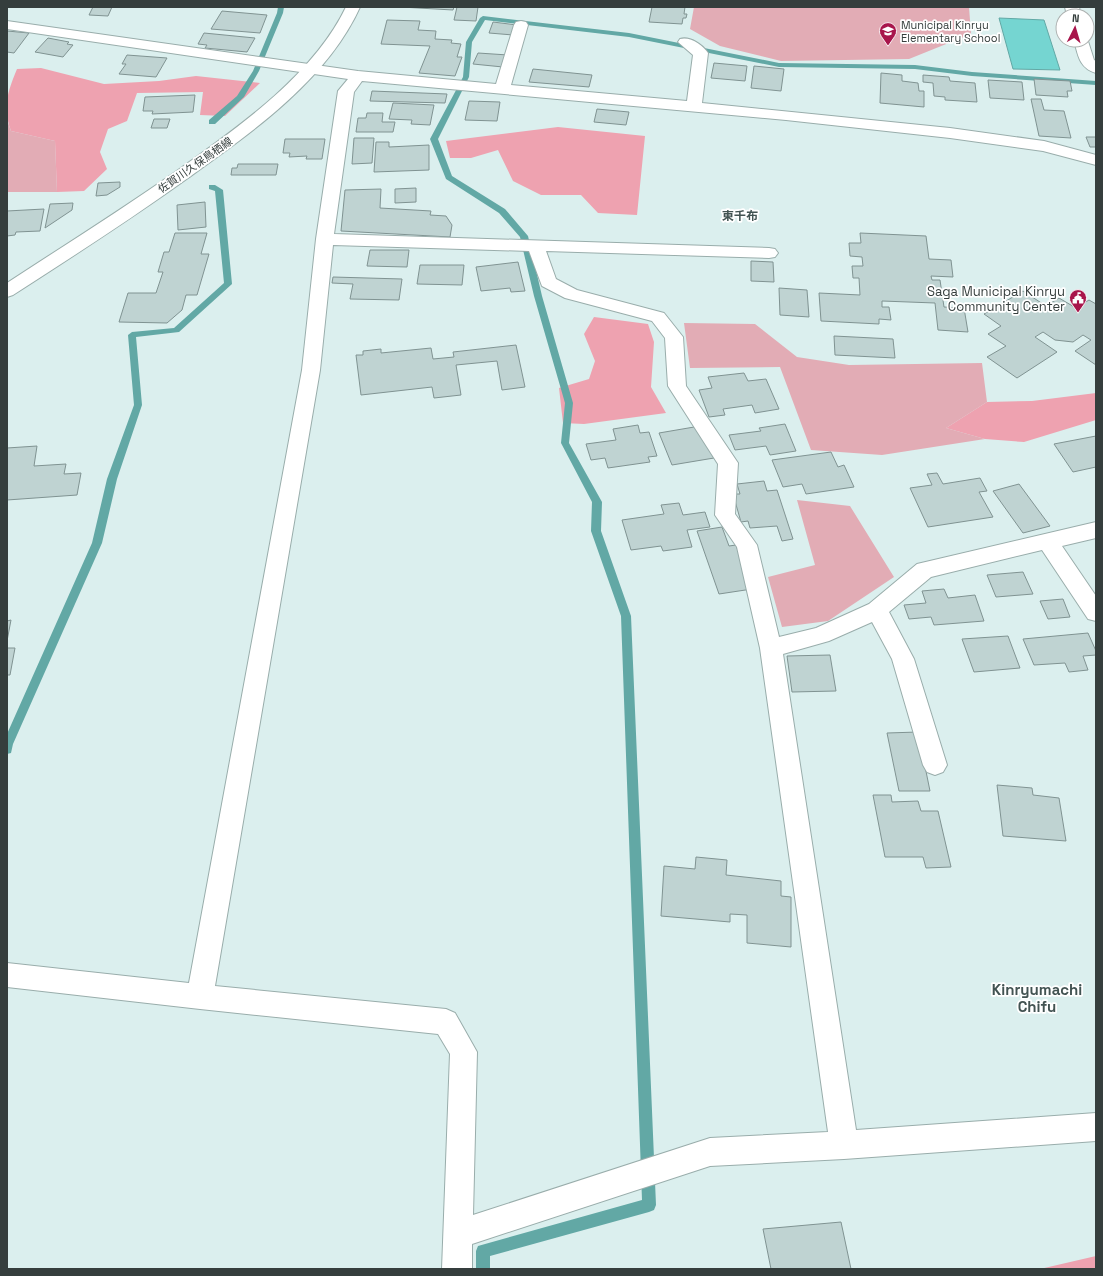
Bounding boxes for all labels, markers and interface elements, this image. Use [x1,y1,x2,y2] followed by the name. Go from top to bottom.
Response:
[1055,8,1095,48] north arrow
[1072,11,1080,25] text: N
[901,18,1000,45] place label: Municipal Kinryu Elementary School
[878,21,898,46] school or university icon: Municipal Kinryu Elementary School
[155,134,235,196] street label: 佐賀川久保鳥栖線
[722,208,758,224] district label: 東千布
[927,283,1065,315] place label: Saga Municipal Kinryu Community Center
[1068,288,1088,313] public building icon: Saga Municipal Kinryu Community Center
[992,980,1082,1016] district label: Kinryumachi Chifu

